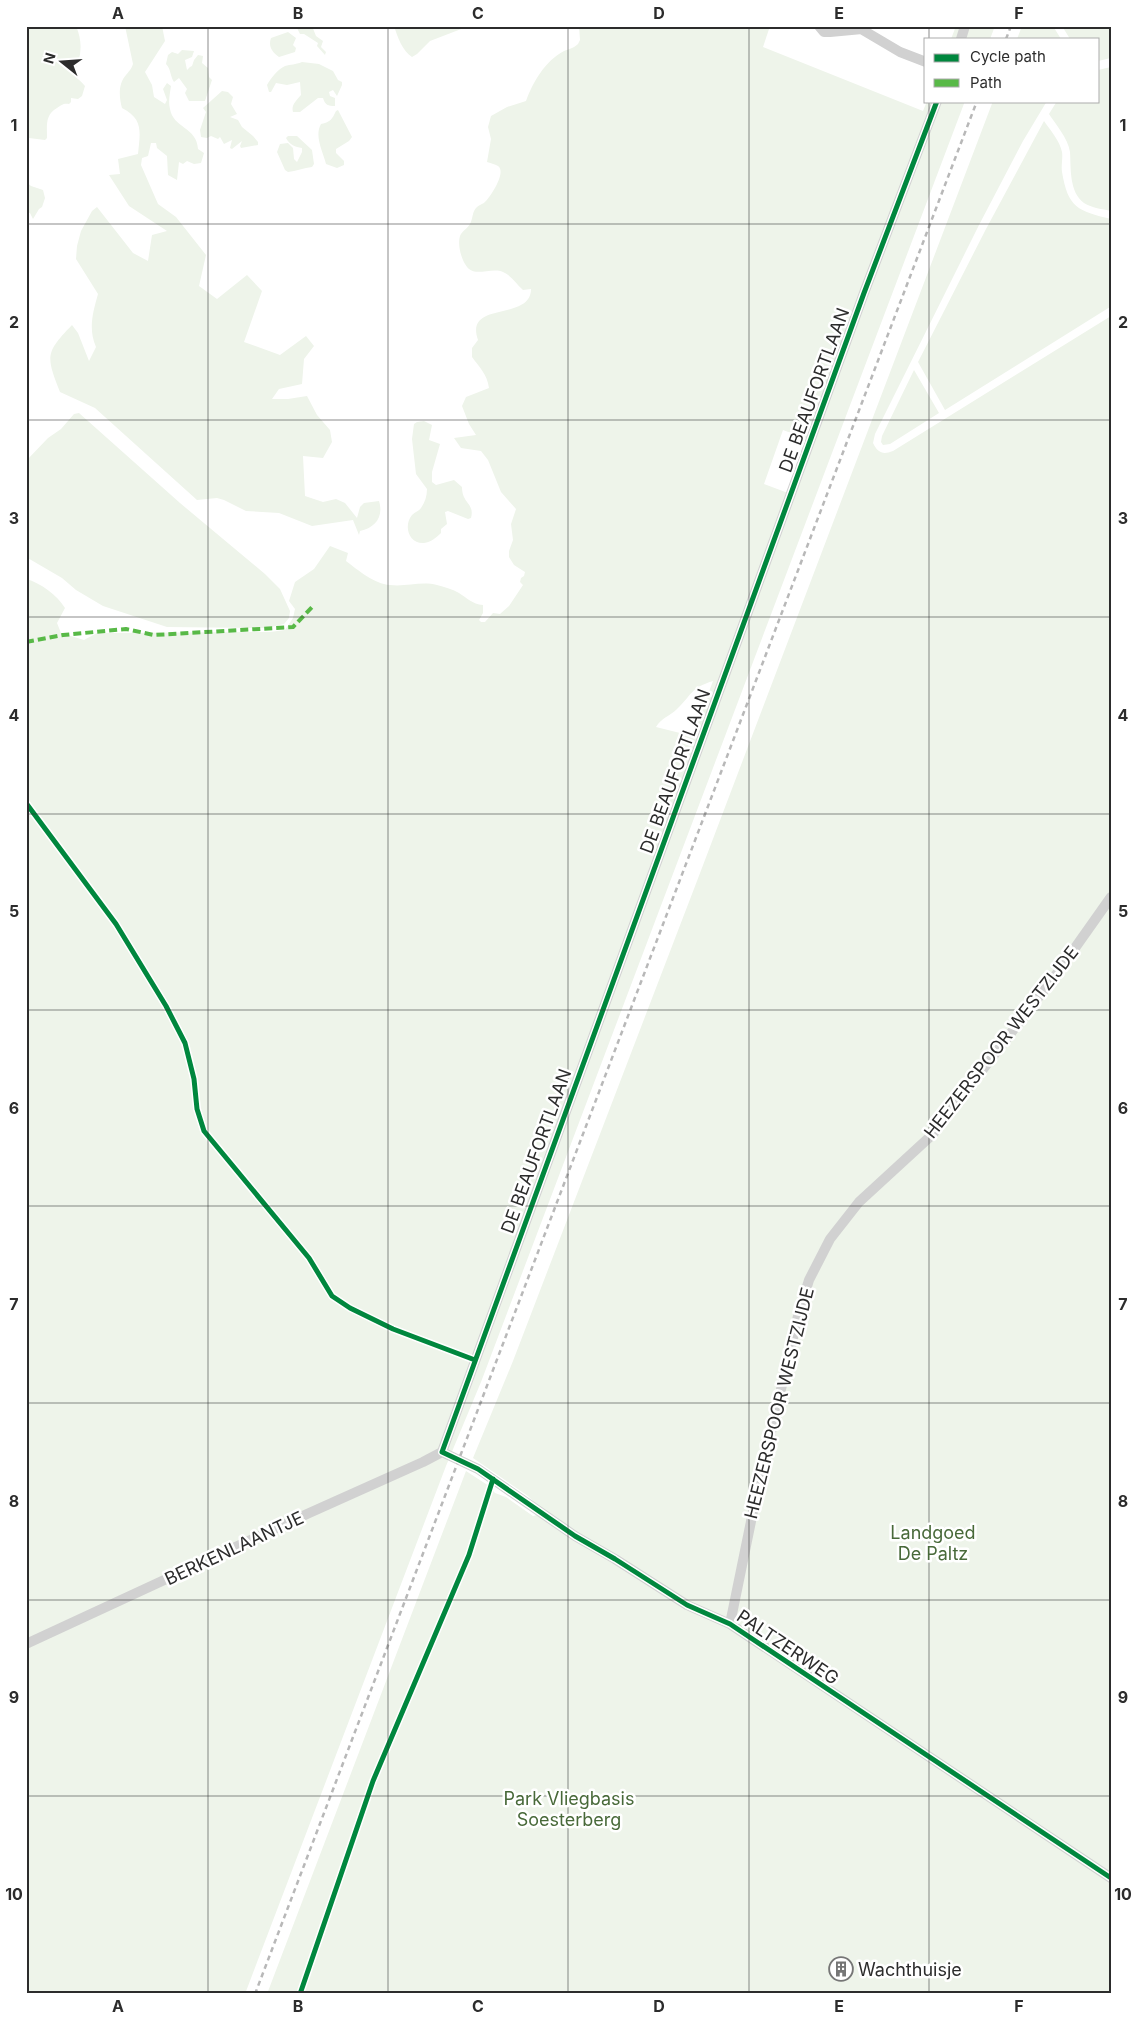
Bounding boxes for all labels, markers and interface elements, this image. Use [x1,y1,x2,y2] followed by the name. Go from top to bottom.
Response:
[112,3,124,23] text: A
[293,3,303,23] text: B
[472,3,484,23] text: C
[653,3,665,23] text: D
[834,3,844,23] text: E
[1014,3,1024,23] text: F
[38,38,88,88] north arrow
[924,38,1100,102] legend
[970,47,1046,66] text: Cycle path
[39,50,59,66] text: N
[970,73,1002,92] text: Path
[11,115,17,135] text: 1
[1120,115,1126,135] text: 1
[774,305,854,475] street label: DE BEAUFORTLAAN
[9,312,19,332] text: 2
[1118,312,1128,332] text: 2
[9,508,19,528] text: 3
[1118,508,1128,528] text: 3
[635,686,715,856] street label: DE BEAUFORTLAAN
[9,705,20,725] text: 4
[1118,705,1129,725] text: 4
[9,901,19,921] text: 5
[1118,901,1128,921] text: 5
[919,942,1083,1142] street label: HEEZERSPOOR WESTZIJDE
[496,1066,576,1236] street label: DE BEAUFORTLAAN
[9,1098,19,1118] text: 6
[1118,1098,1128,1118] text: 6
[740,1285,818,1521] street label: HEEZERSPOOR WESTZIJDE
[9,1294,19,1314] text: 7
[1118,1294,1128,1314] text: 7
[9,1491,19,1511] text: 8
[1118,1491,1128,1511] text: 8
[161,1507,307,1589] street label: BERKENLAANTJE
[890,1522,976,1564] park label: Landgoed De Paltz
[733,1605,843,1689] street label: PALTZERWEG
[9,1687,19,1707] text: 9
[1118,1687,1128,1707] text: 9
[504,1788,634,1830] park label: Park Vliegbasis Soesterberg
[5,1884,23,1904] text: 10
[1114,1884,1132,1904] text: 10
[828,1956,854,1982] building icon: Wachthuisje
[858,1959,962,1980] place label: Wachthuisje
[112,1996,124,2016] text: A
[293,1996,303,2016] text: B
[472,1996,484,2016] text: C
[653,1996,665,2016] text: D
[834,1996,844,2016] text: E
[1014,1996,1024,2016] text: F

